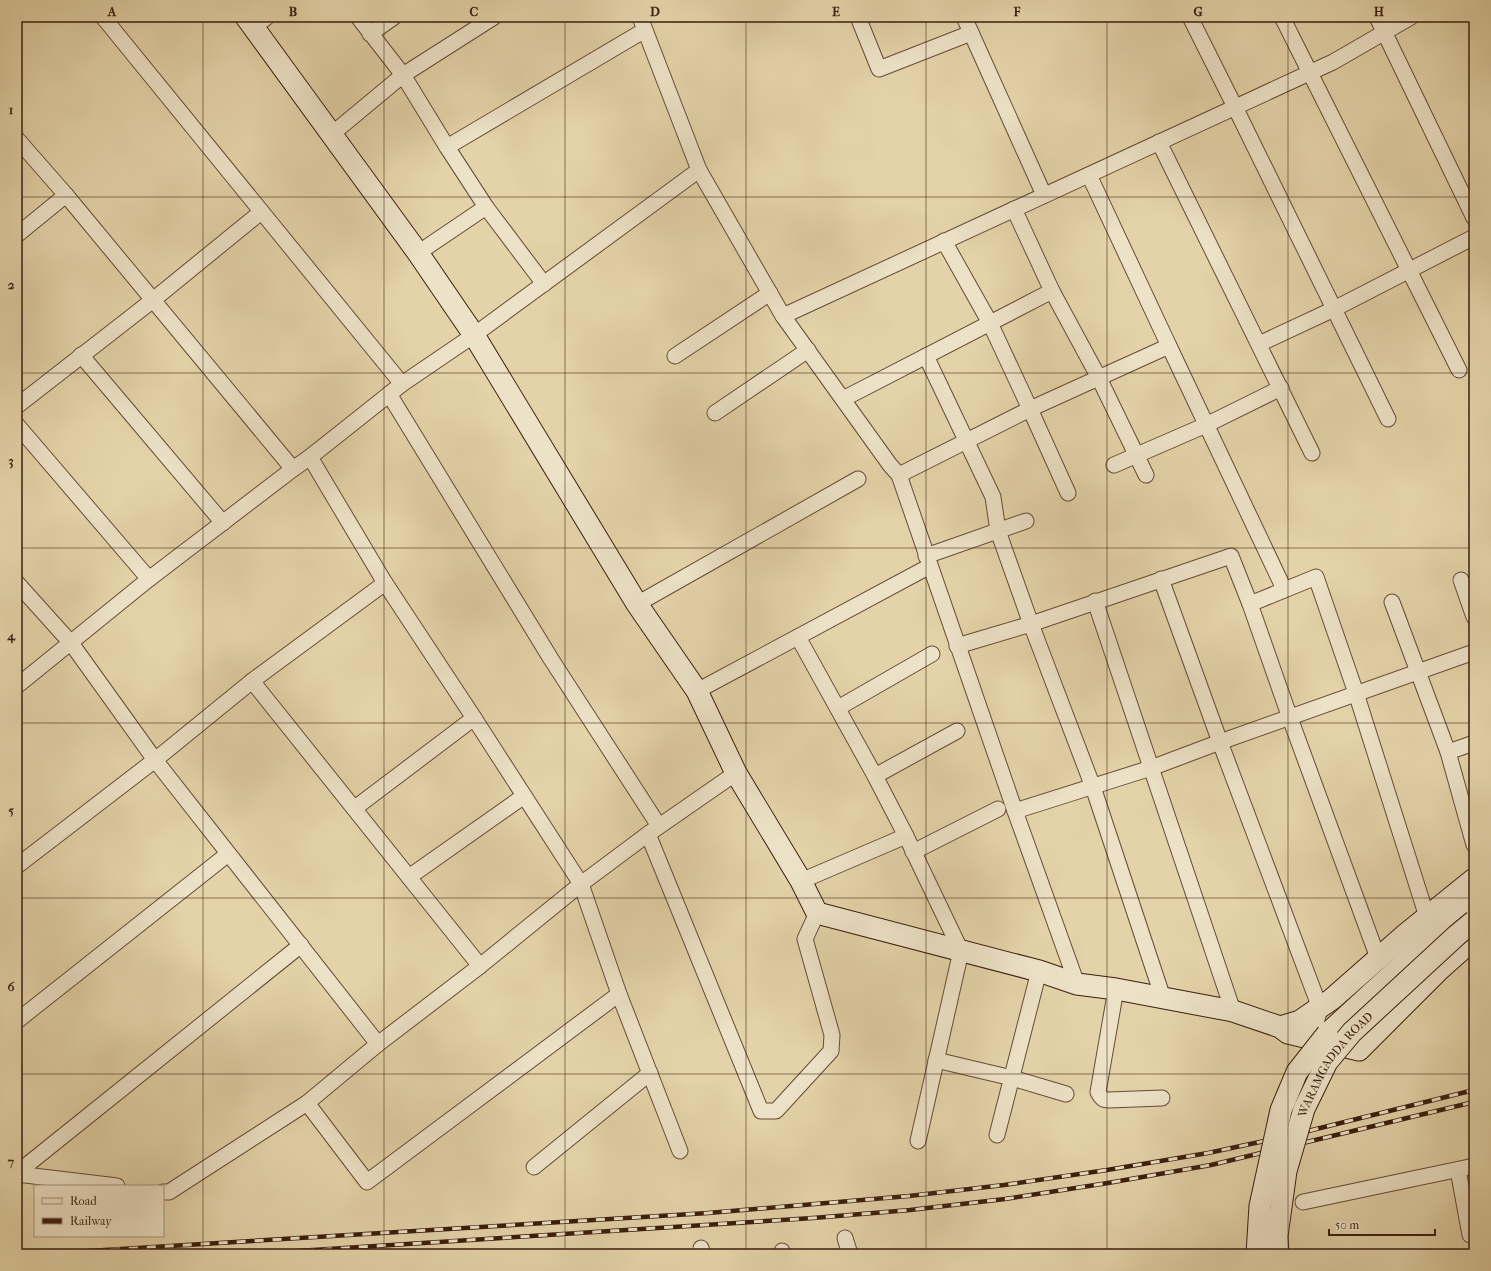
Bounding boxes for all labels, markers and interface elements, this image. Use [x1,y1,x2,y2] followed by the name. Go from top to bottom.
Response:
[107,4,117,19] text: A
[289,4,298,19] text: B
[470,4,479,19] text: C
[650,4,660,19] text: D
[832,4,840,19] text: E
[1013,4,1021,19] text: F
[1193,4,1203,19] text: G
[1374,4,1385,19] text: H
[9,102,14,117] text: 1
[8,277,15,292] text: 2
[8,453,14,469] text: 3
[6,628,16,644] text: 4
[8,803,14,818] text: 5
[7,979,15,994] text: 6
[1295,1009,1376,1119] street label: WARAMGADDA ROAD
[7,1154,15,1169] text: 7
[34,1185,164,1237] legend
[70,1194,97,1208] text: Road
[1329,1211,1435,1237] scale bar
[70,1214,112,1228] text: Railway
[1335,1218,1359,1232] text: 50 m

